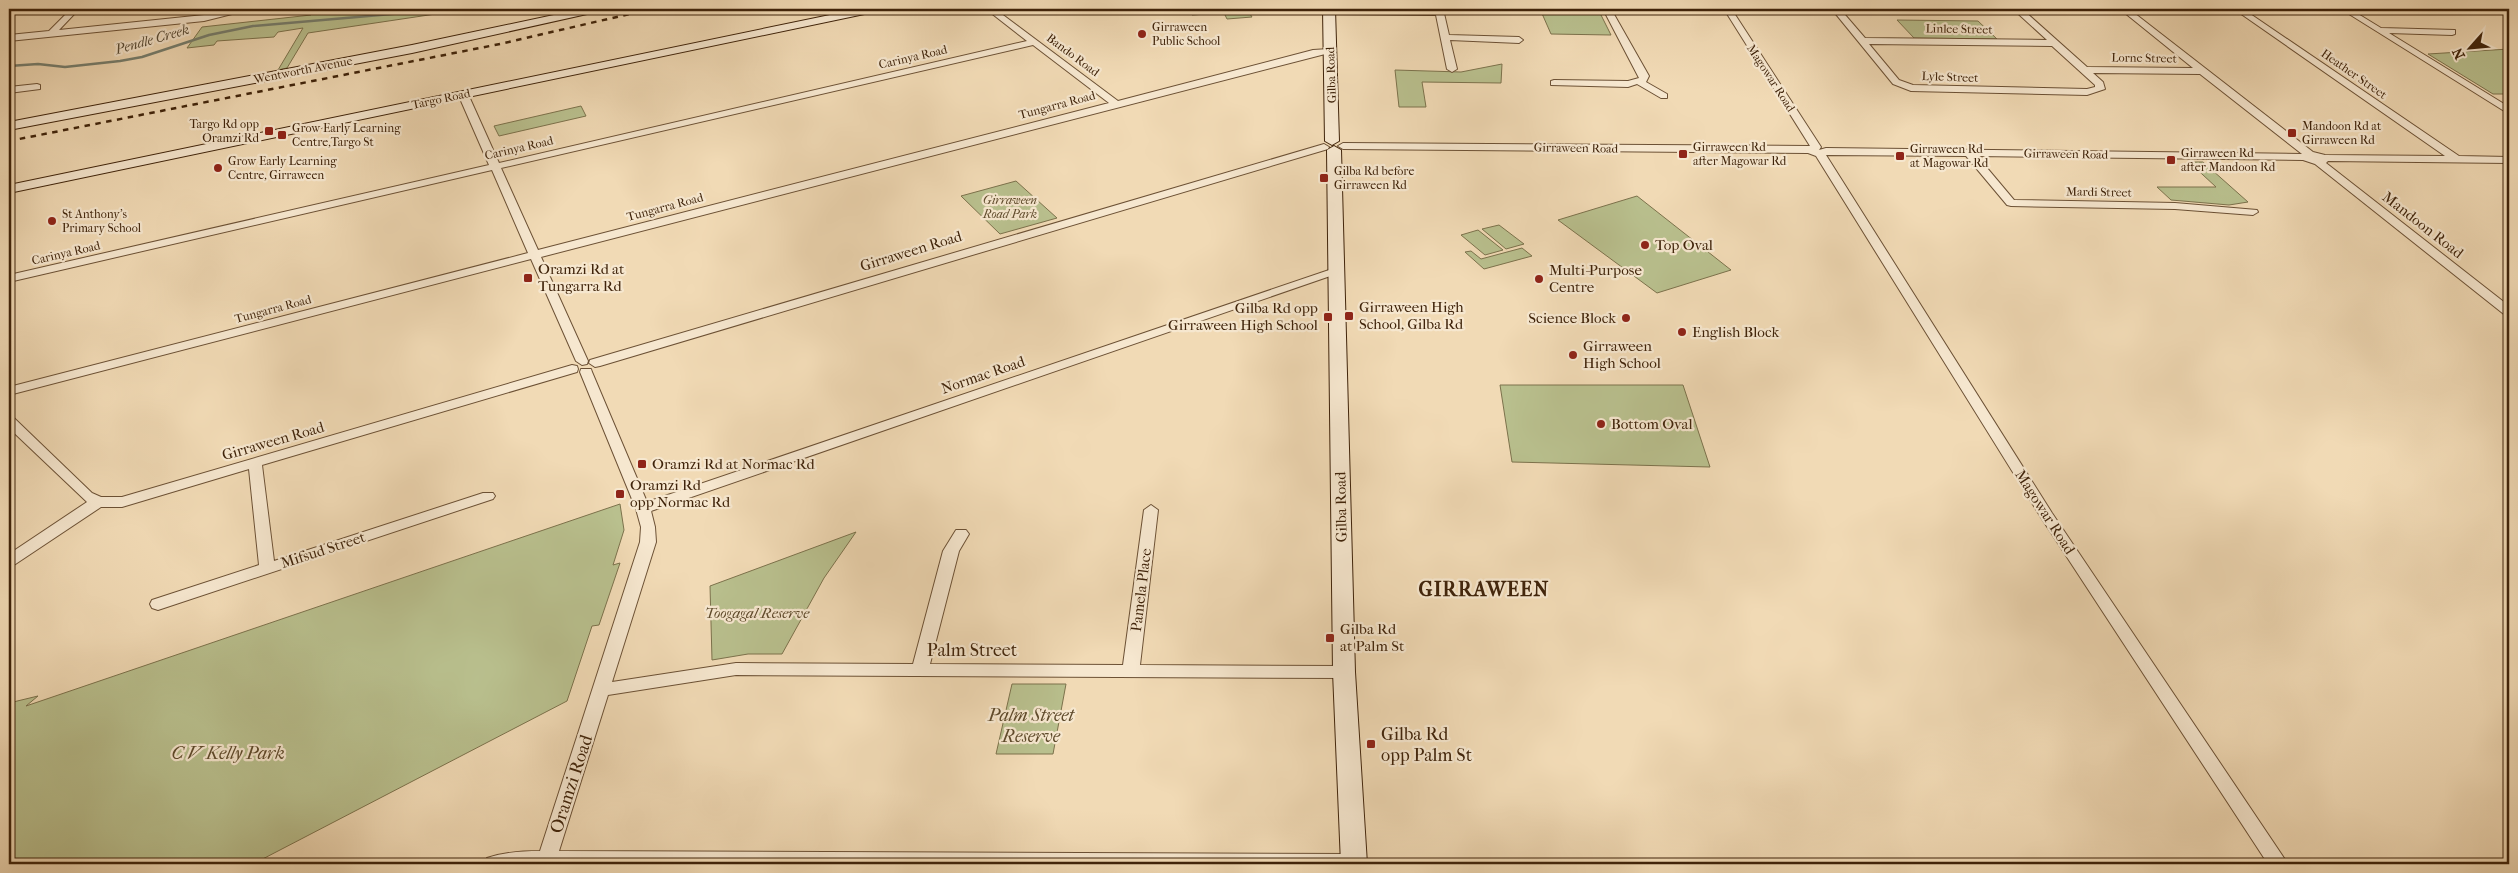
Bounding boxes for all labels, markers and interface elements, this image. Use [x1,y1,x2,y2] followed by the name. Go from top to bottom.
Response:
[1152,20,1221,48] place label: Girraween Public School
[112,21,191,58] water label: Pendle Creek
[1925,21,1993,37] street label: Linlee Street
[2446,22,2496,72] north arrow
[1136,28,1148,40] marker: Girraween Public School
[1044,31,1102,80] street label: Bando Road
[877,42,949,72] street label: Carinya Road
[1744,42,1798,115] street label: Magowar Road
[2449,45,2469,62] text: N
[1323,46,1339,103] street label: Gilba Road
[2318,46,2390,102] street label: Heather Street
[2111,50,2178,66] street label: Lorne Street
[251,54,354,87] street label: Wentworth Avenue
[1921,69,1979,85] street label: Lyle Street
[410,86,472,112] street label: Targo Road
[1017,88,1097,122] street label: Tungarra Road
[189,117,259,145] place label: Targo Rd opp Oramzi Rd
[2302,119,2382,147] place label: Mandoon Rd at Girraween Rd
[292,121,401,149] place label: Grow Early Learning Centre,Targo St
[263,125,275,137] marker: Targo Rd opp Oramzi Rd
[2286,127,2298,139] marker: Mandoon Rd at Girraween Rd
[276,129,288,141] marker: Grow Early Learning Centre,Targo St
[483,133,555,163] street label: Carinya Road
[1534,140,1619,156] street label: Girraween Road
[1693,140,1787,168] place label: Girraween Rd after Magowar Rd
[1910,142,1989,170] place label: Girraween Rd at Magowar Rd
[2024,146,2109,162] street label: Girraween Road
[2181,146,2276,174] place label: Girraween Rd after Mandoon Rd
[1677,148,1689,160] marker: Girraween Rd after Magowar Rd
[1894,150,1906,162] marker: Girraween Rd at Magowar Rd
[228,154,337,182] place label: Grow Early Learning Centre, Girraween
[2165,154,2177,166] marker: Girraween Rd after Mandoon Rd
[212,162,224,174] marker: Grow Early Learning Centre, Girraween
[1334,164,1414,192] place label: Gilba Rd before Girraween Rd
[1318,172,1330,184] marker: Gilba Rd before Girraween Rd
[2066,184,2133,200] street label: Mardi Street
[2379,188,2468,263] street label: Mandoon Road
[625,190,705,224] street label: Tungarra Road
[982,193,1037,221] park label: Girraween Road Park
[62,207,142,235] place label: St Anthony's Primary School
[46,215,58,227] marker: St Anthony's Primary School
[858,227,965,275] street label: Girraween Road
[1655,236,1713,254] place label: Top Oval
[30,238,102,268] street label: Carinya Road
[1639,239,1651,251] marker: Top Oval
[538,260,625,295] place label: Oramzi Rd at Tungarra Rd
[1549,261,1642,296] place label: Multi-Purpose Centre
[522,272,534,284] marker: Oramzi Rd at Tungarra Rd
[1533,273,1545,285] marker: Multi-Purpose Centre
[233,292,313,326] street label: Tungarra Road
[1359,298,1464,333] place label: Girraween High School, Gilba Rd
[1168,299,1318,334] place label: Gilba Rd opp Girraween High School
[1528,309,1616,327] place label: Science Block
[1343,310,1355,322] marker: Girraween High School, Gilba Rd
[1322,311,1334,323] marker: Gilba Rd opp Girraween High School
[1620,312,1632,324] marker: Science Block
[1692,323,1780,341] place label: English Block
[1676,326,1688,338] marker: English Block
[1583,337,1661,372] place label: Girraween High School
[1567,349,1579,361] marker: Girraween High School
[939,352,1028,398] street label: Normac Road
[1611,415,1693,433] place label: Bottom Oval
[220,418,327,464] street label: Girraween Road
[1595,418,1607,430] marker: Bottom Oval
[652,455,816,473] place label: Oramzi Rd at Normac Rd
[636,458,648,470] marker: Oramzi Rd at Normac Rd
[2011,466,2079,558] street label: Magowar Road
[1331,471,1351,542] street label: Gilba Road
[630,476,731,511] place label: Oramzi Rd opp Normac Rd
[614,488,626,500] marker: Oramzi Rd opp Normac Rd
[278,528,368,572] street label: Mifsud Street
[1127,547,1155,633] street label: Pamela Place
[1419,578,1549,601] district label: GIRRAWEEN
[705,604,810,622] park label: Toogagal Reserve
[1340,620,1405,655] place label: Gilba Rd at Palm St
[1324,632,1336,644] marker: Gilba Rd at Palm St
[927,640,1018,661] street label: Palm Street
[987,705,1076,747] park label: Palm Street Reserve
[1381,724,1473,766] place label: Gilba Rd opp Palm St
[546,732,597,836] street label: Oramzi Road
[1365,738,1377,750] marker: Gilba Rd opp Palm St
[171,743,285,764] park label: C V Kelly Park

